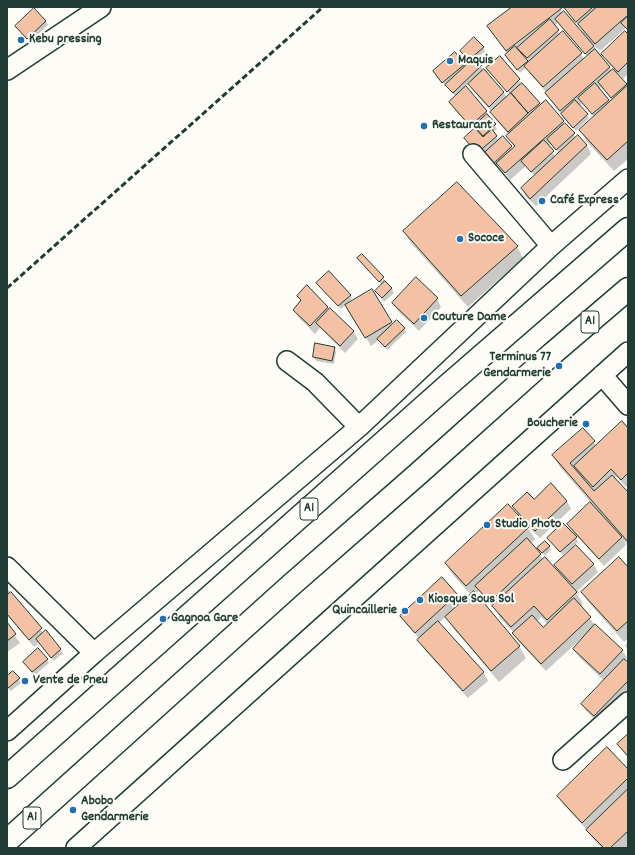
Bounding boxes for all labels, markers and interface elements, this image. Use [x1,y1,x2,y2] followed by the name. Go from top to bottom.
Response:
[29,32,102,48] place label: Kebu pressing
[16,35,26,45] marker: Kebu pressing
[458,53,493,69] place label: Maquis
[445,56,455,66] marker: Maquis
[432,118,492,134] place label: Restaurant
[419,121,429,131] marker: Restaurant
[550,193,619,209] place label: Café Express
[537,196,547,206] marker: Café Express
[468,231,504,247] place label: Sococe
[455,234,465,244] marker: Sococe
[432,310,507,326] place label: Couture Dame
[581,311,599,333] road number: A1
[419,313,429,323] marker: Couture Dame
[483,350,551,382] place label: Terminus 77 Gendarmerie
[554,361,564,371] marker: Terminus 77 Gendarmerie
[527,416,578,432] place label: Boucherie
[581,419,591,429] marker: Boucherie
[300,498,318,520] road number: A1
[495,517,561,533] place label: Studio Photo
[482,520,492,530] marker: Studio Photo
[428,592,514,608] place label: Kiosque Sous Sol
[415,595,425,605] marker: Kiosque Sous Sol
[332,603,397,619] place label: Quincaillerie
[400,606,410,616] marker: Quincaillerie
[171,611,238,627] place label: Gagnoa Gare
[158,614,168,624] marker: Gagnoa Gare
[33,673,108,689] place label: Vente de Pneu
[20,676,30,686] marker: Vente de Pneu
[81,794,149,826] place label: Abobo Gendarmerie
[68,805,78,815] marker: Abobo Gendarmerie
[23,807,41,829] road number: A1

